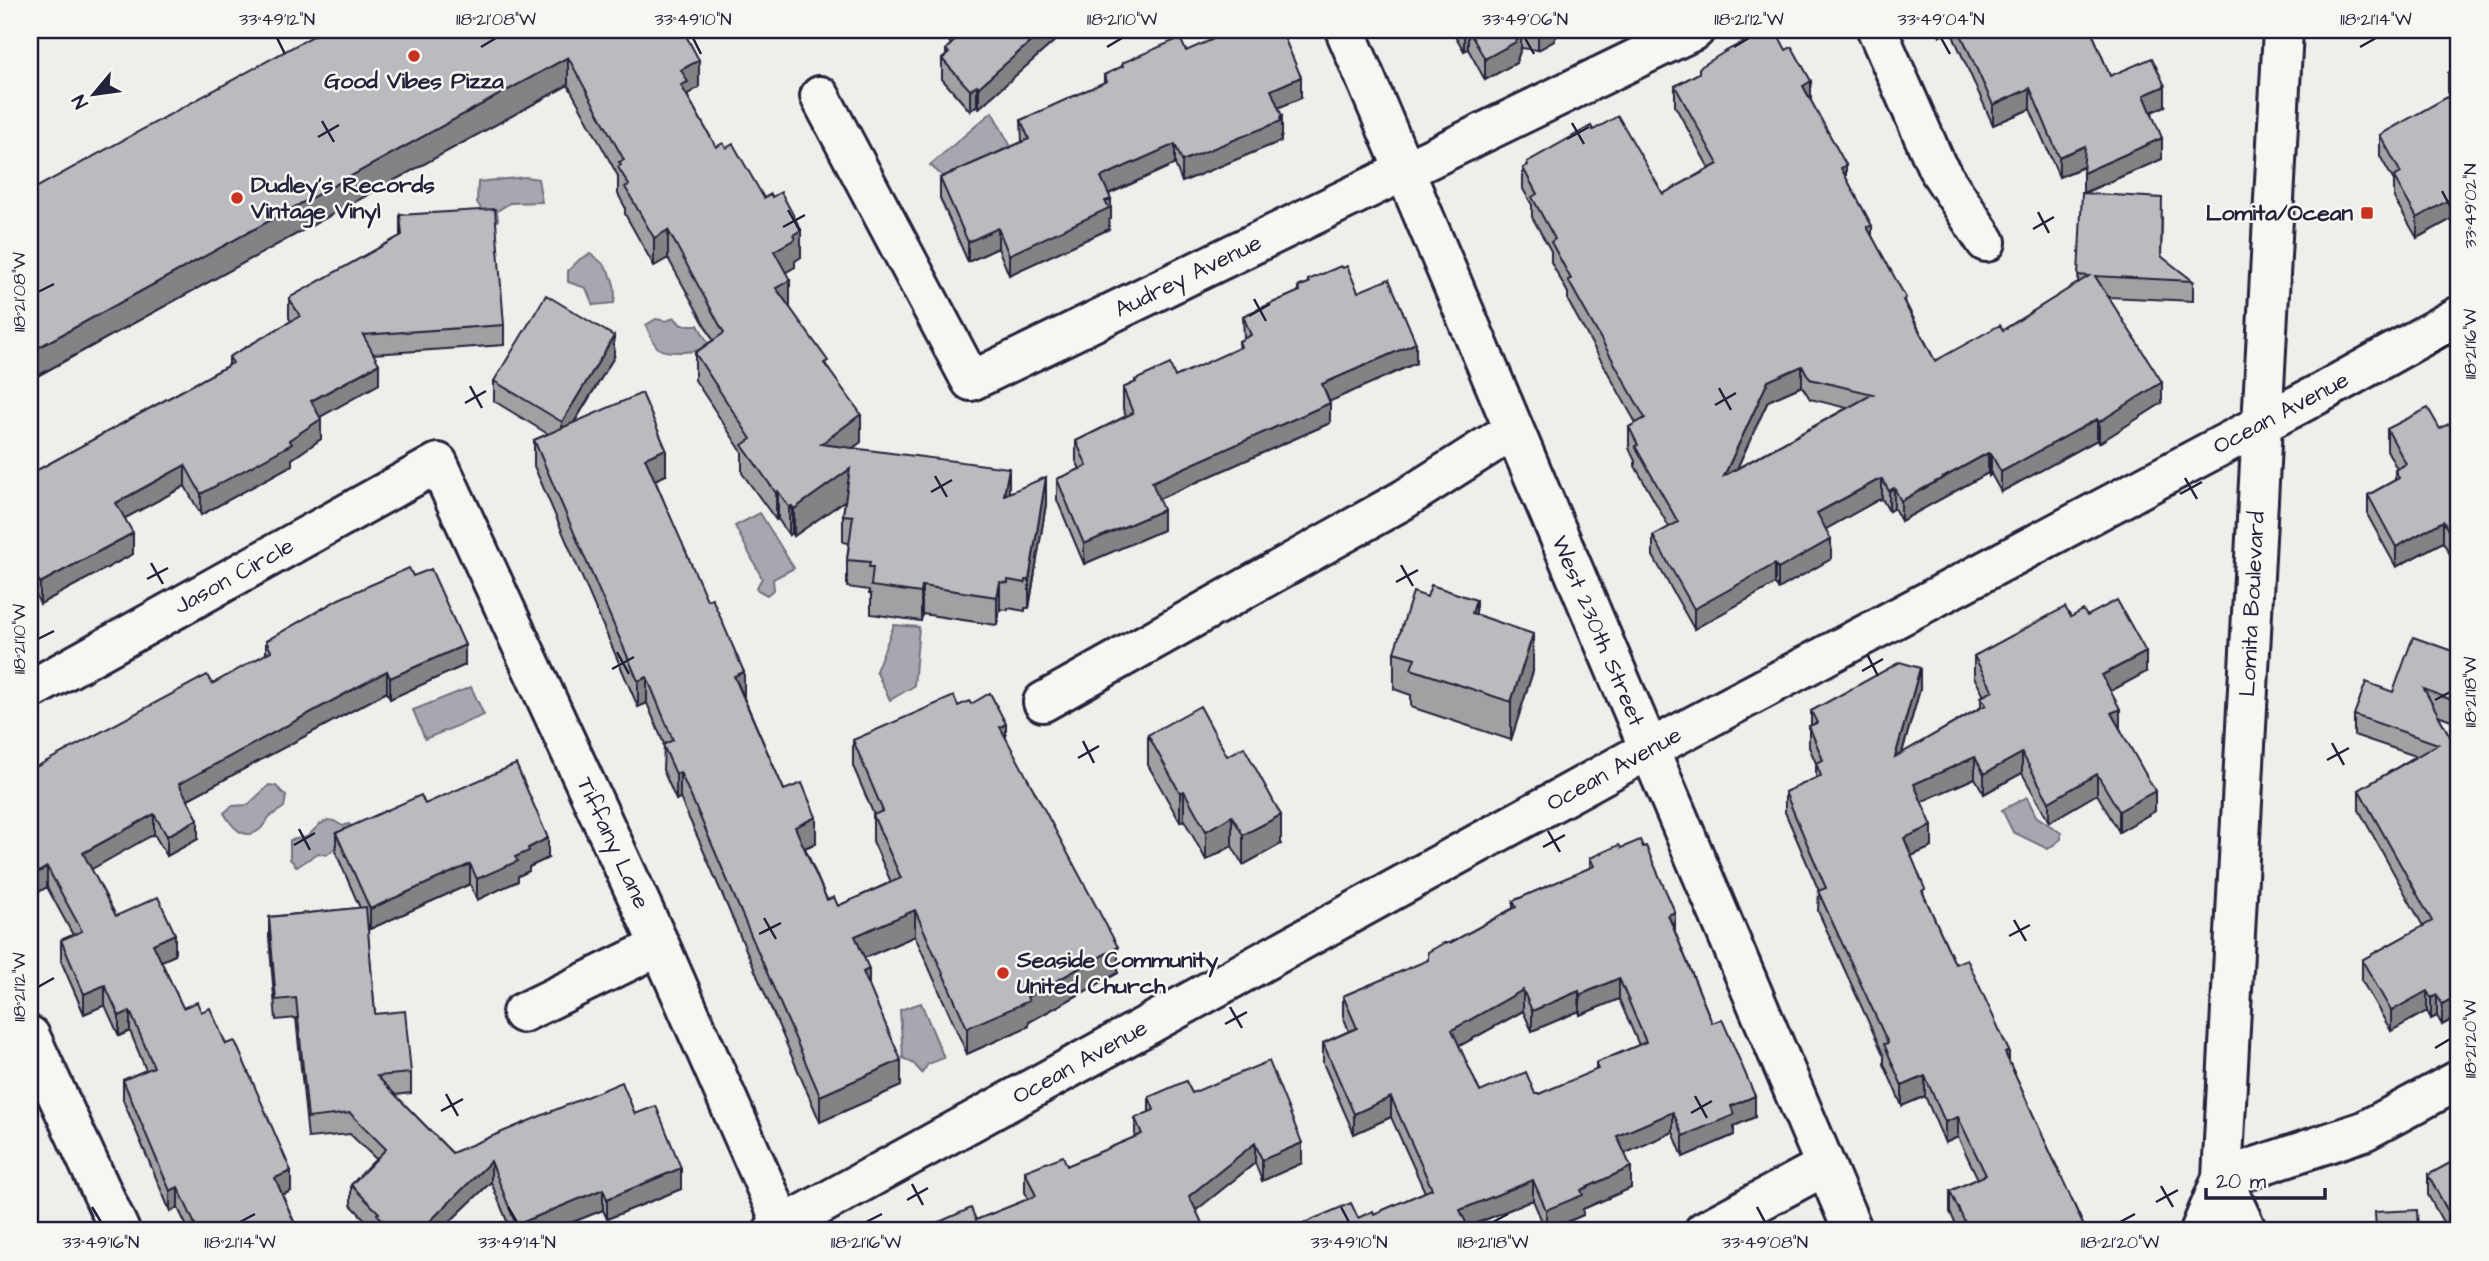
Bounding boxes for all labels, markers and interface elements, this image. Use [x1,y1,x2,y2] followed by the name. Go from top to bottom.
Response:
[239,7,315,32] text: 33°49'12"N
[456,7,536,32] text: 118°21'08"W
[655,7,731,32] text: 33°49'10"N
[1087,7,1157,32] text: 118°21'10"W
[1482,7,1568,32] text: 33°49'06"N
[1714,7,1784,32] text: 118°21'12"W
[1898,7,1984,32] text: 33°49'04"N
[2340,7,2412,32] text: 118°21'14"W
[406,48,422,64] marker: Good Vibes Pizza
[60,60,130,130] north arrow
[324,65,504,97] place label: Good Vibes Pizza
[66,90,95,113] text: N
[2458,164,2483,248] text: 33°49'02"N
[250,169,435,229] place label: Dudley’s Records Vintage Vinyl
[229,190,245,206] marker: Dudley’s Records Vintage Vinyl
[2206,197,2353,229] place label: Lomita/Ocean
[2359,205,2375,221] marker: Lomita/Ocean
[1109,227,1267,326] street label: Audrey Avenue
[7,252,32,332] text: 118°21'08"W
[2458,309,2483,379] text: 118°21'16"W
[2207,364,2355,462] street label: Ocean Avenue
[2231,510,2273,698] street label: Lomita Boulevard
[168,530,300,622] street label: Jason Circle
[1543,531,1653,732] street label: West 230th Street
[7,604,32,674] text: 118°21'10"W
[2458,656,2483,727] text: 118°21'18"W
[1541,719,1687,819] street label: Ocean Avenue
[568,772,657,914] street label: Tiffany Lane
[1016,944,1218,1002] place label: Seaside Community United Church
[7,952,32,1022] text: 118°21'12"W
[995,965,1011,981] marker: Seaside Community United Church
[2458,1000,2483,1078] text: 118°21'20"W
[1007,1012,1153,1112] street label: Ocean Avenue
[2206,1156,2324,1200] scale bar
[2216,1167,2267,1196] text: 20 m
[63,1230,139,1255] text: 33°49'16"N
[204,1230,276,1255] text: 118°21'14"W
[478,1230,556,1255] text: 33°49'14"N
[831,1230,901,1255] text: 118°21'16"W
[1311,1230,1387,1255] text: 33°49'10"N
[1458,1230,1529,1255] text: 118°21'18"W
[1722,1230,1808,1255] text: 33°49'08"N
[2081,1230,2159,1255] text: 118°21'20"W

